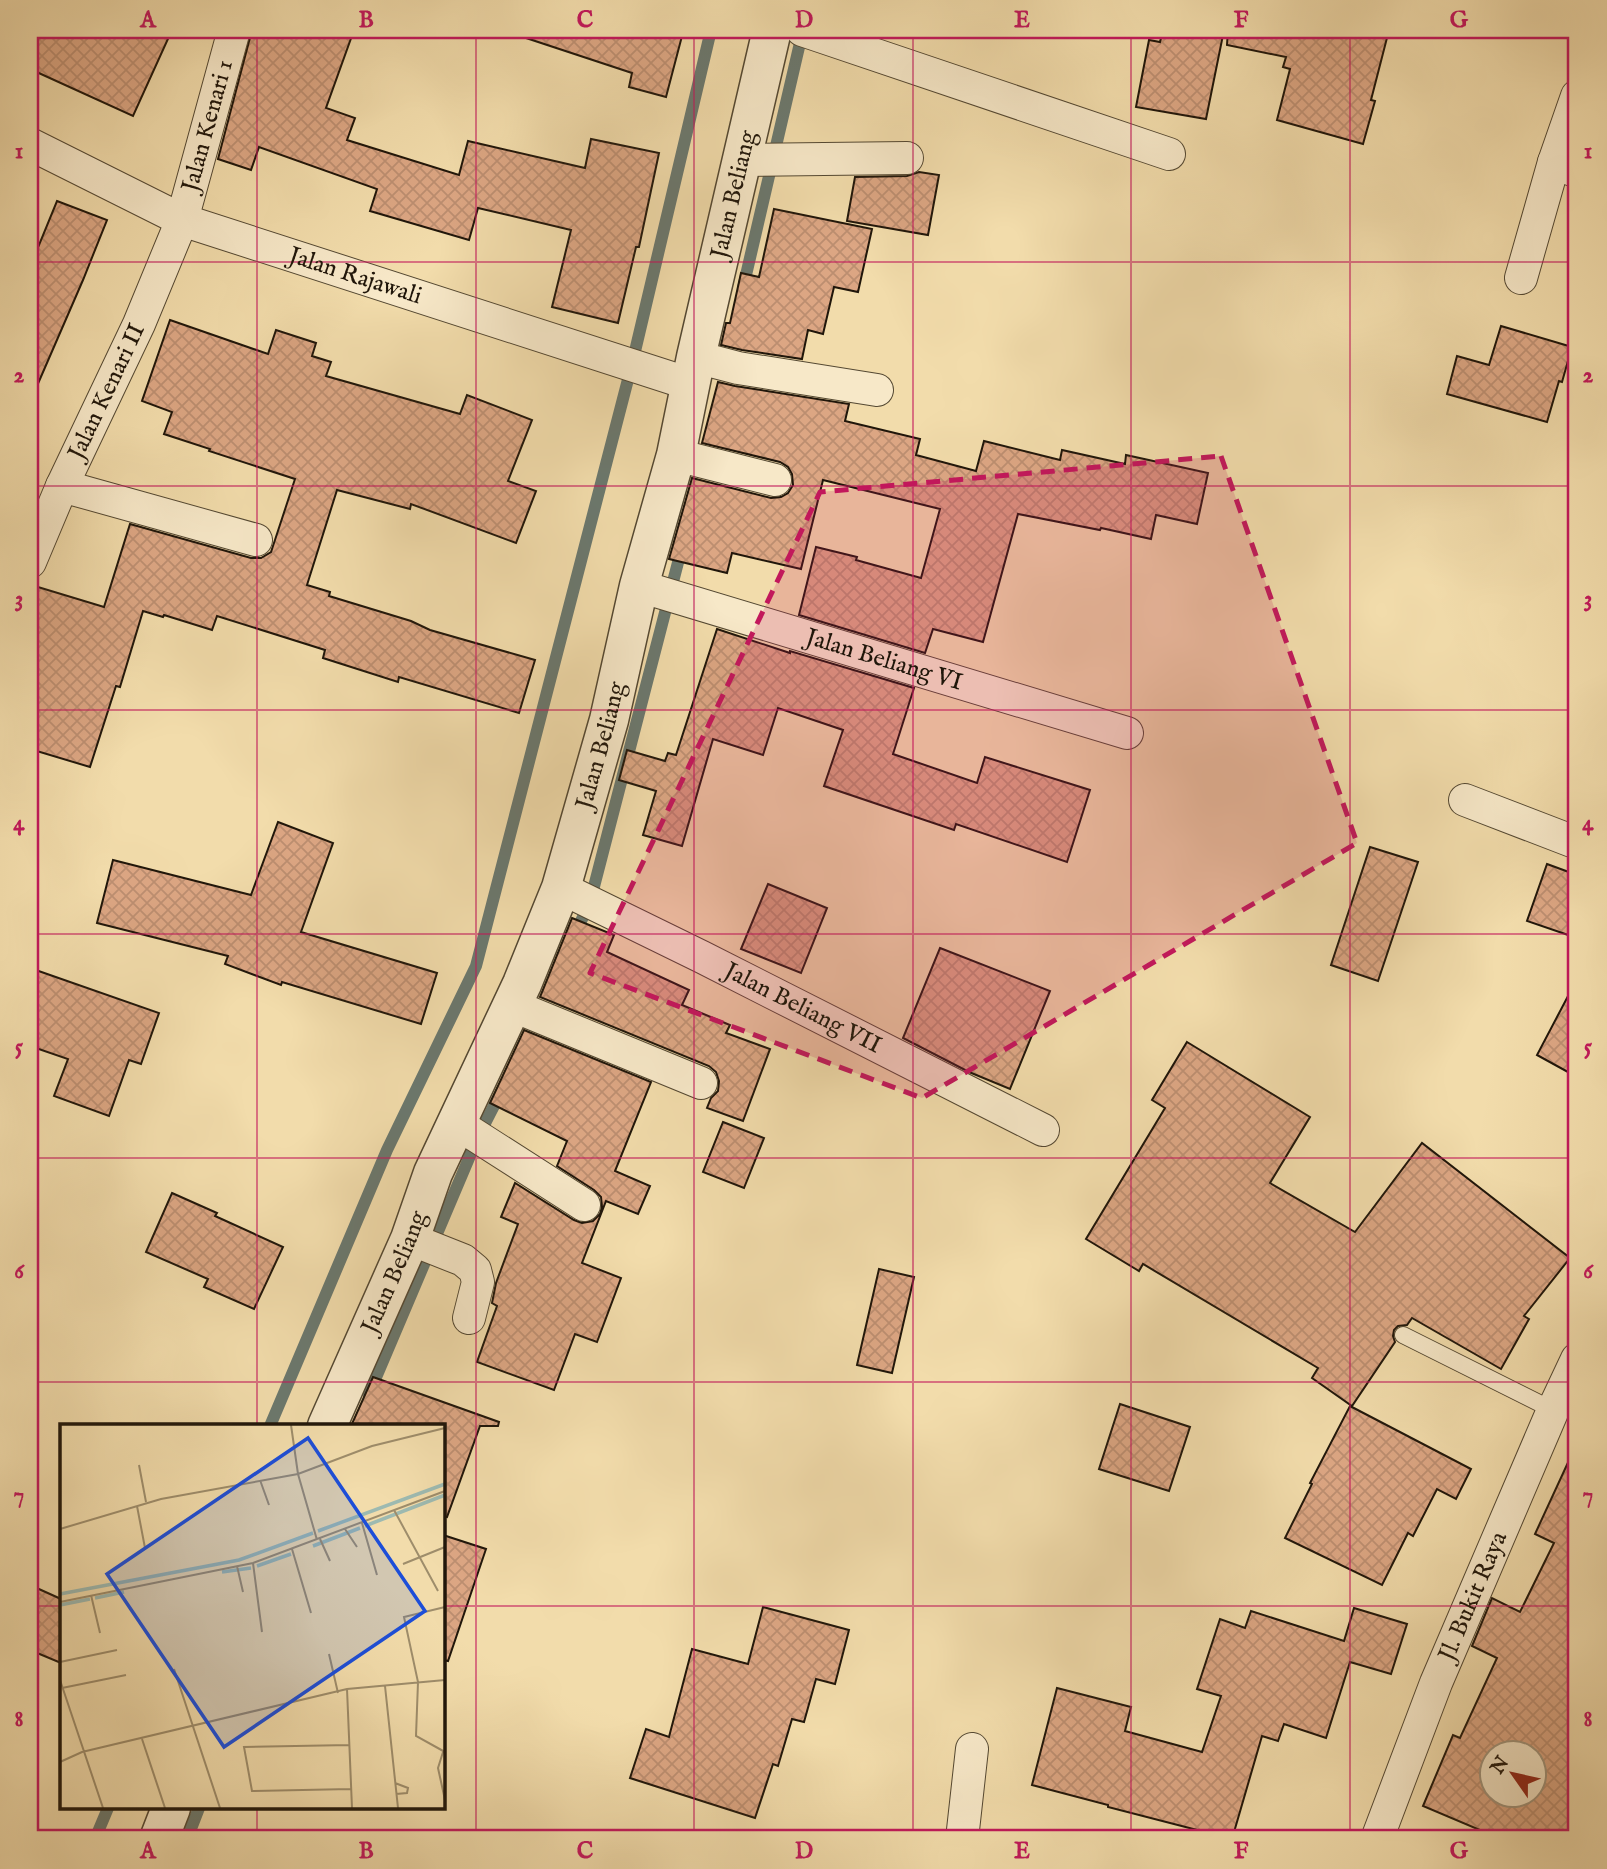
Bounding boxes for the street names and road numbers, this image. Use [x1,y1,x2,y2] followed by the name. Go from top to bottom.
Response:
[174,56,241,198] street label: Jalan Kenari 1
[703,126,764,265] street label: Jalan Beliang
[282,239,426,312] street label: Jalan Rajawali
[60,318,152,467] street label: Jalan Kenari II
[799,621,966,698] street label: Jalan Beliang VI
[568,678,633,816] street label: Jalan Beliang
[716,954,887,1061] street label: Jalan Beliang VII
[353,1206,434,1341] street label: Jalan Beliang
[1430,1526,1515,1669] street label: Jl. Bukit Raya

